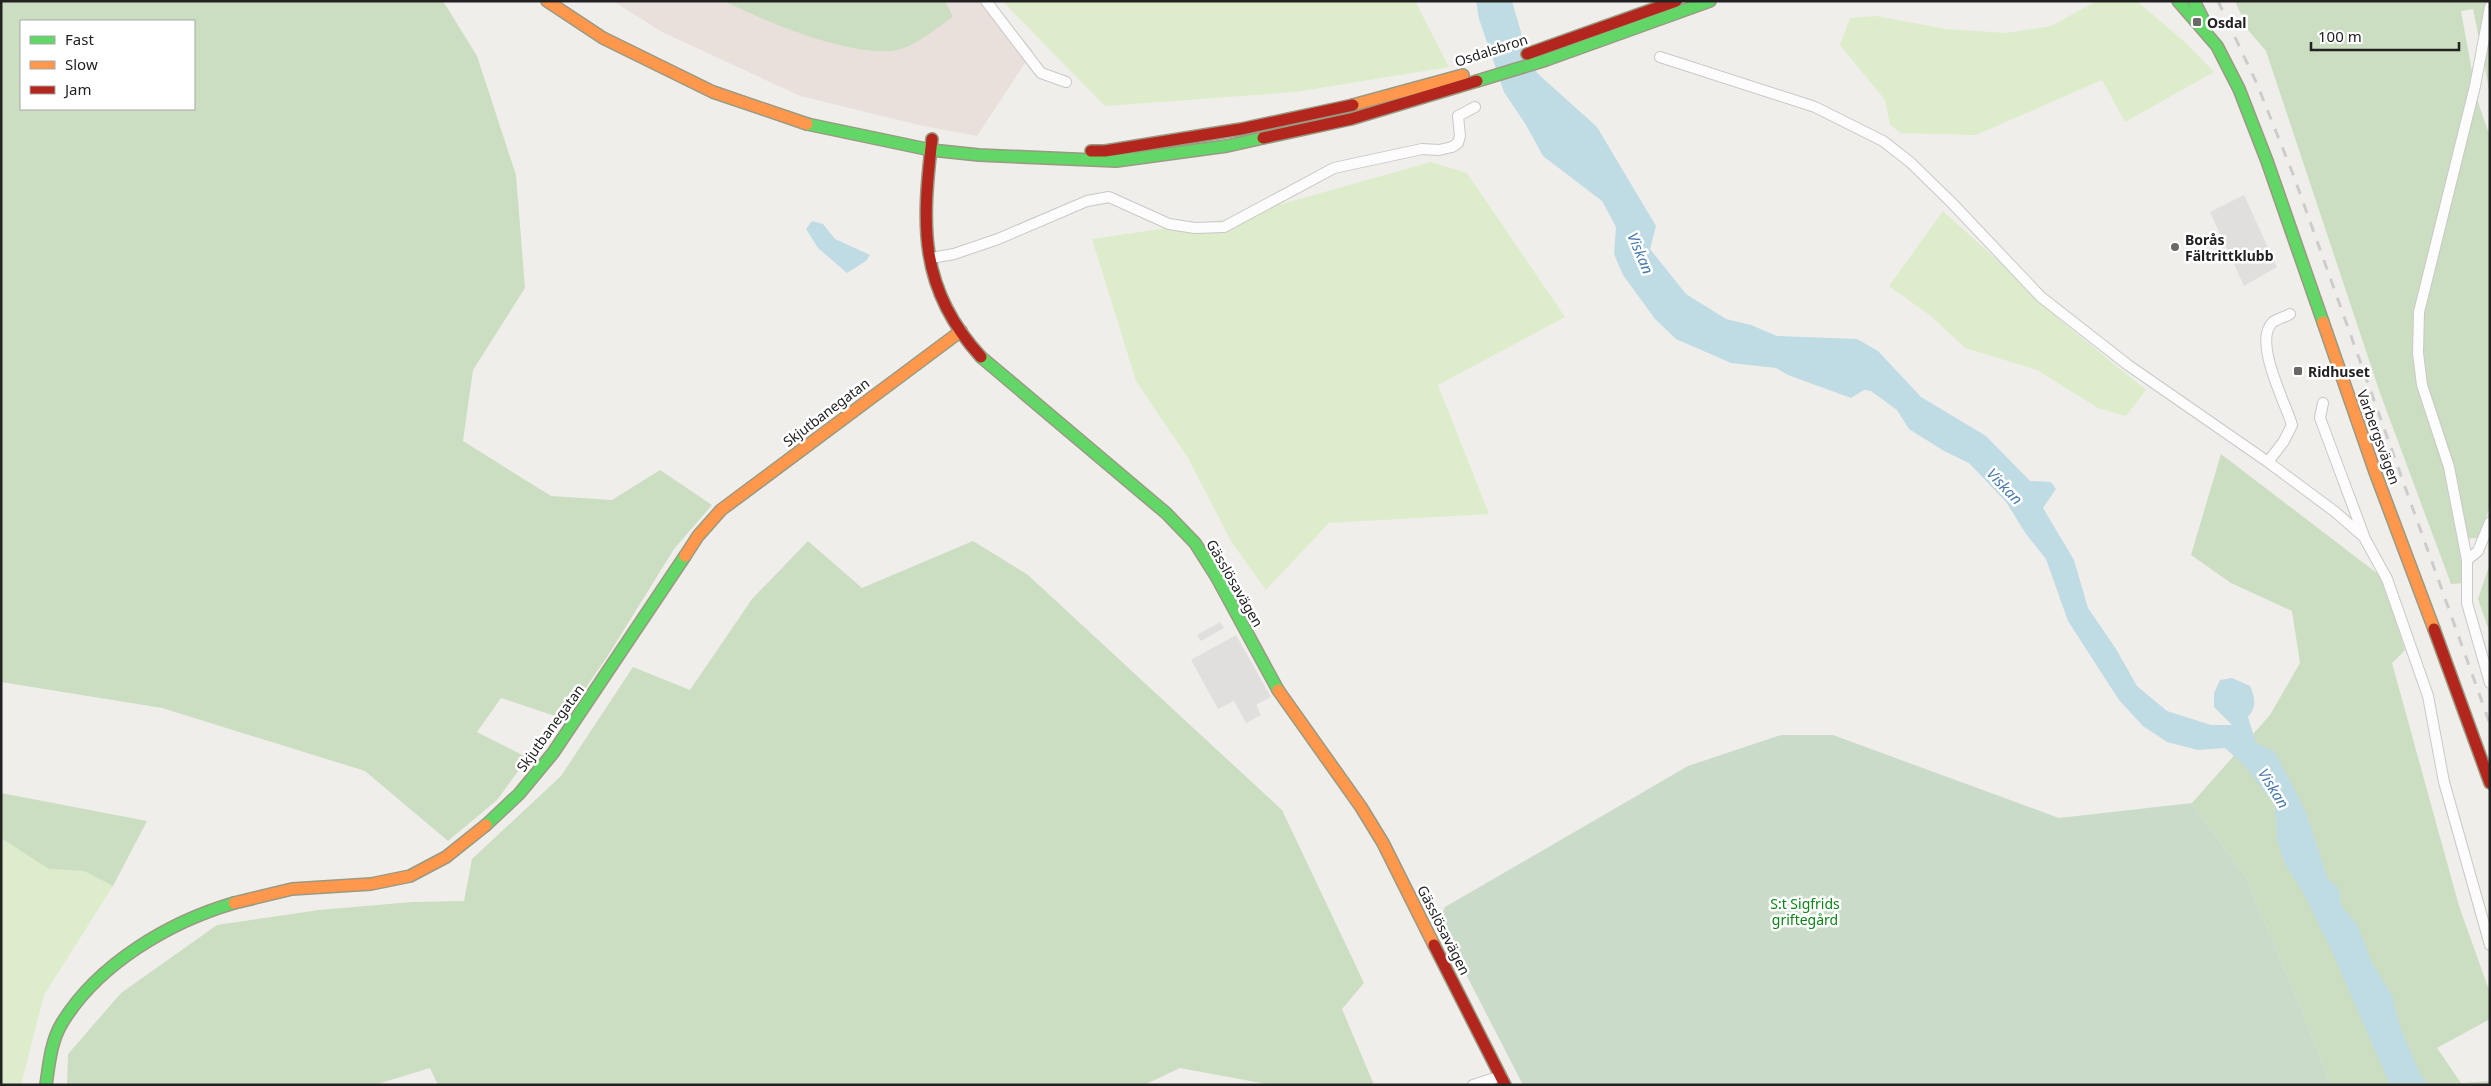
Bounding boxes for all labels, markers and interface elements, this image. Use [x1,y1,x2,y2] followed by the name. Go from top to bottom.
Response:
[2207,13,2247,32] place label: Osdal
[2191,16,2203,28] marker: Osdal
[20,20,195,110] legend
[2311,20,2458,52] scale bar
[2318,26,2362,46] text: 100 m
[65,29,94,49] text: Fast
[1452,29,1530,71] street label: Osdalsbron
[65,54,98,74] text: Slow
[63,79,92,99] text: Jam
[1623,229,1659,277] water label: Viskan
[2185,230,2274,265] place label: Borås Fältrittklubb
[2169,241,2181,253] marker: Borås Fältrittklubb
[2308,362,2370,381] place label: Ridhuset
[2292,365,2304,377] marker: Ridhuset
[779,373,873,451] street label: Skjutbanegatan
[2353,387,2405,487] street label: Varbergsvägen
[1983,463,2027,509] water label: Viskan
[1202,536,1268,630] street label: Gässlösavägen
[512,681,588,775] street label: Skjutbanegatan
[2254,764,2294,812] water label: Viskan
[1413,882,1475,978] street label: Gässlösavägen
[1770,894,1840,929] park label: S:t Sigfrids griftegård

